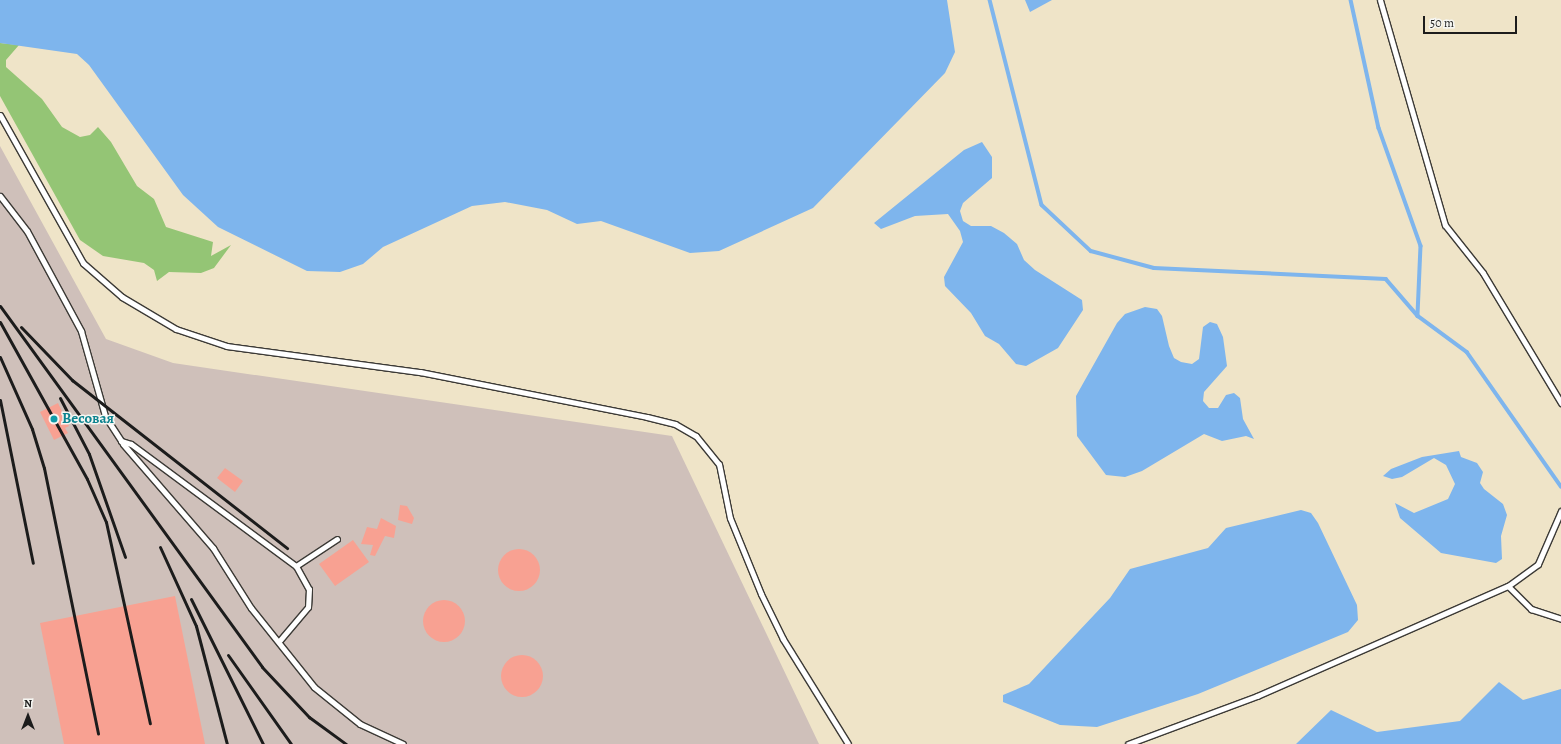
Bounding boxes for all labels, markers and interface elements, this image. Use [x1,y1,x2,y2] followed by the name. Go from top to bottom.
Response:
[1425,8,1519,34] scale bar
[1430,15,1454,31] text: 50 m
[62,410,114,428] place label: Весовая
[49,414,59,424] marker: Весовая
[8,696,48,736] north arrow
[24,696,32,711] text: N

